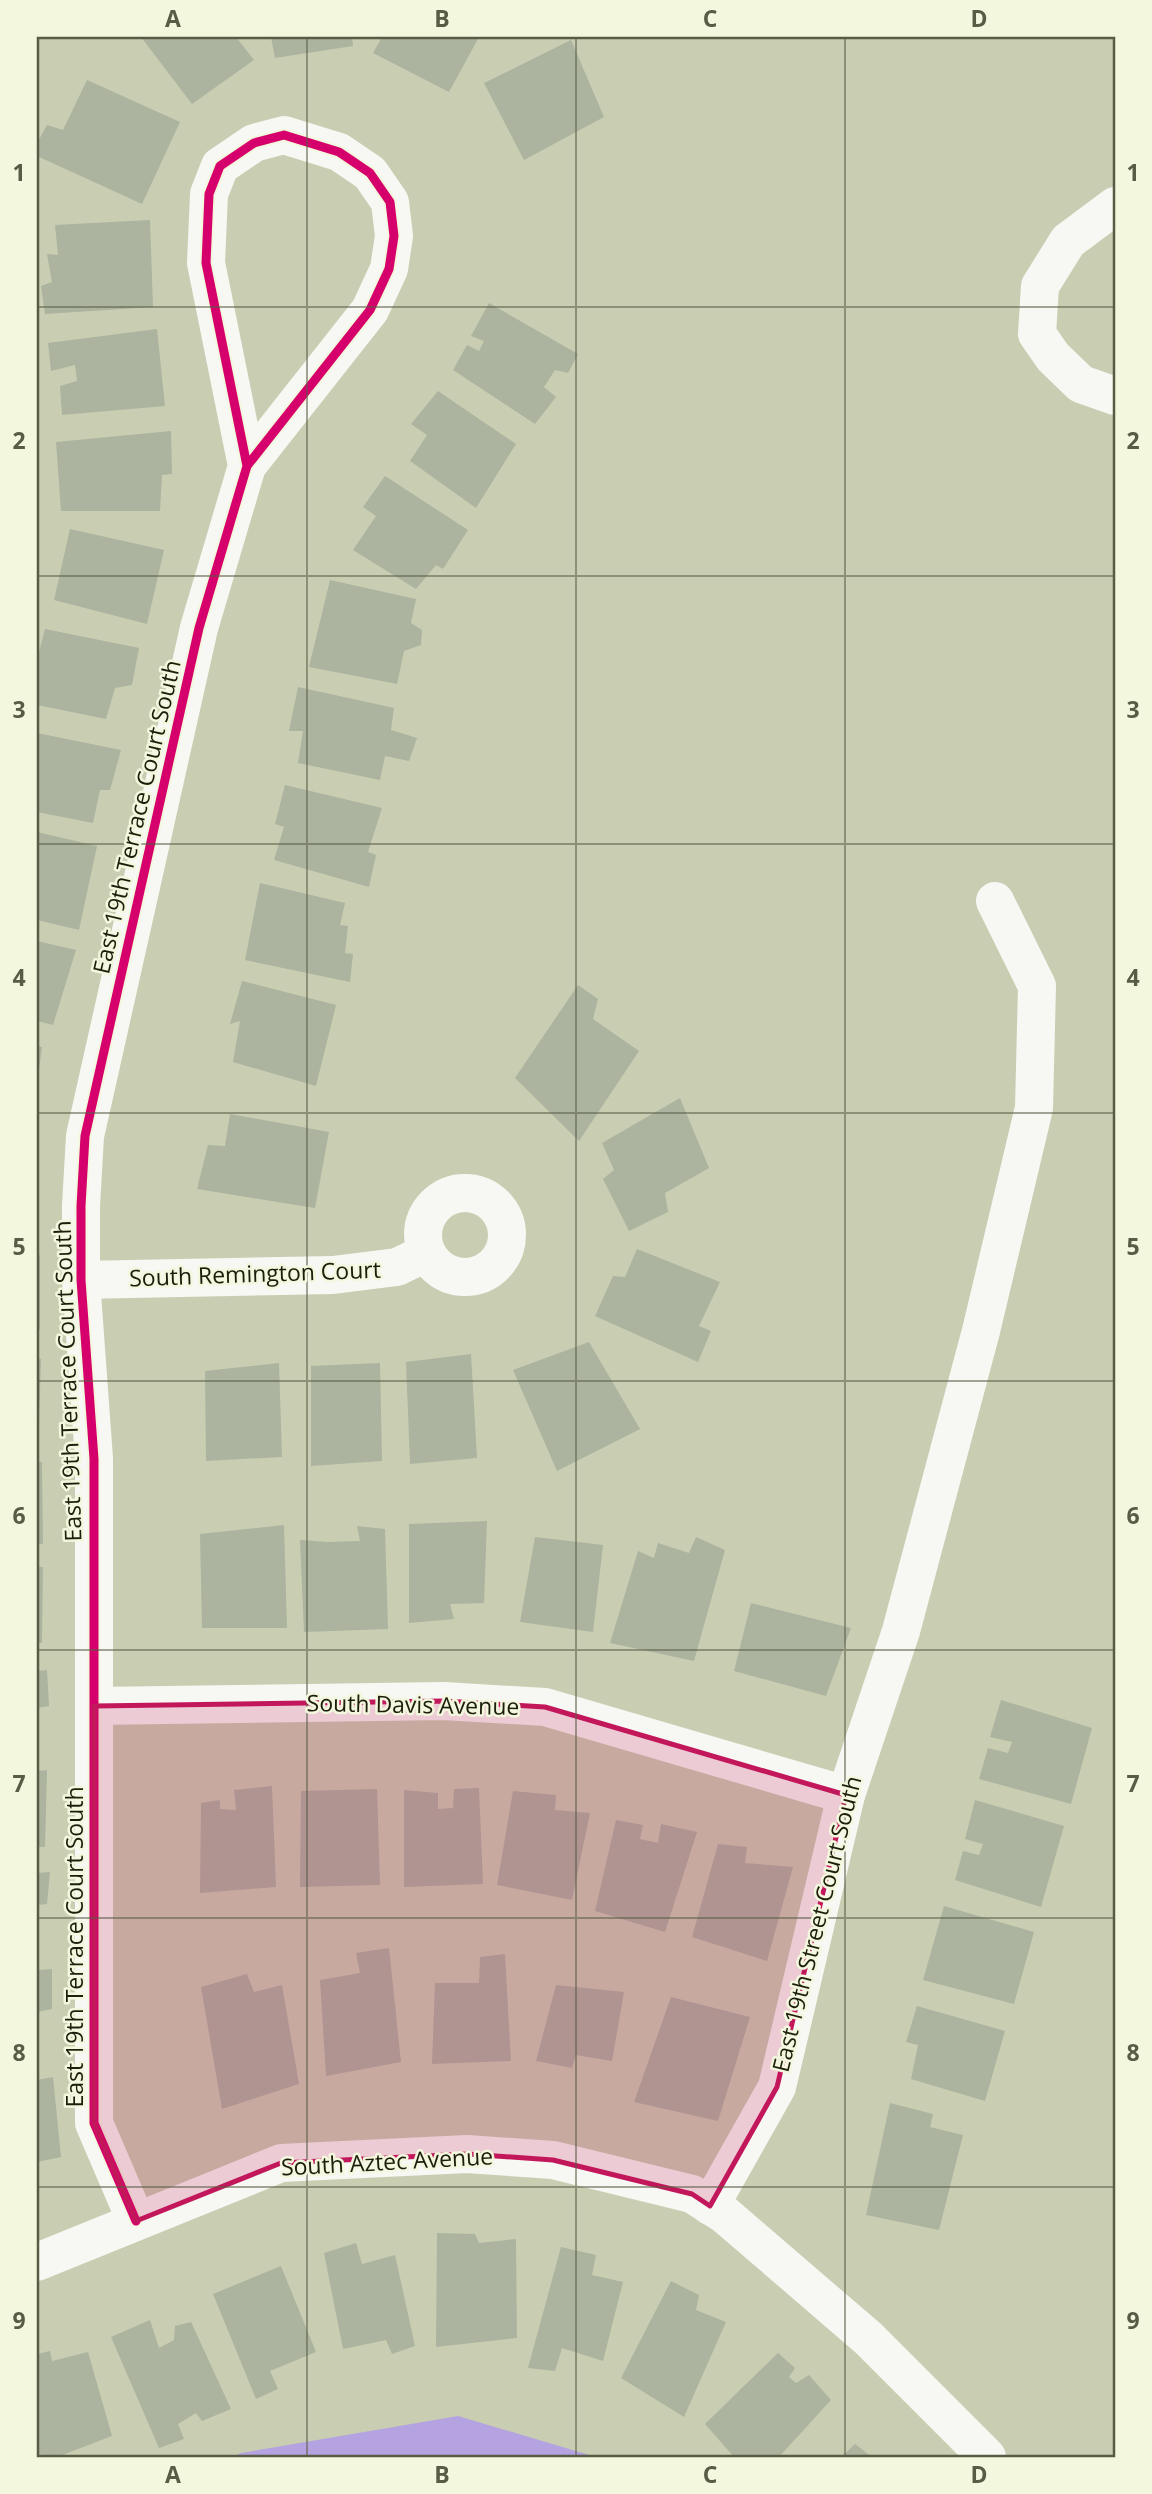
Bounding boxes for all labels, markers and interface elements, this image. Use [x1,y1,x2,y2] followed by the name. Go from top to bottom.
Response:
[165,2,181,34] text: A
[434,2,450,34] text: B
[703,2,717,34] text: C
[970,2,988,34] text: D
[12,156,26,188] text: 1
[1126,156,1140,188] text: 1
[12,424,26,456] text: 2
[1126,424,1140,456] text: 2
[84,657,188,977] street label: East 19th Terrace Court South
[12,693,26,725] text: 3
[1126,693,1140,725] text: 3
[12,961,26,993] text: 4
[1126,961,1140,993] text: 4
[45,1220,89,1542] street label: East 19th Terrace Court South
[12,1230,26,1262] text: 5
[1126,1230,1140,1262] text: 5
[129,1253,381,1293] street label: South Remington Court
[12,1499,26,1531] text: 6
[1126,1499,1140,1531] text: 6
[306,1686,520,1722] street label: South Davis Avenue
[12,1767,26,1799] text: 7
[1126,1767,1140,1799] text: 7
[764,1772,868,2075] street label: East 19th Street Court South
[58,1786,90,2108] street label: East 19th Terrace Court South
[12,2036,26,2068] text: 8
[1126,2036,1140,2068] text: 8
[280,2139,494,2183] street label: South Aztec Avenue
[12,2304,26,2336] text: 9
[1126,2304,1140,2336] text: 9
[165,2458,181,2490] text: A
[434,2458,450,2490] text: B
[703,2458,717,2490] text: C
[970,2458,988,2490] text: D

